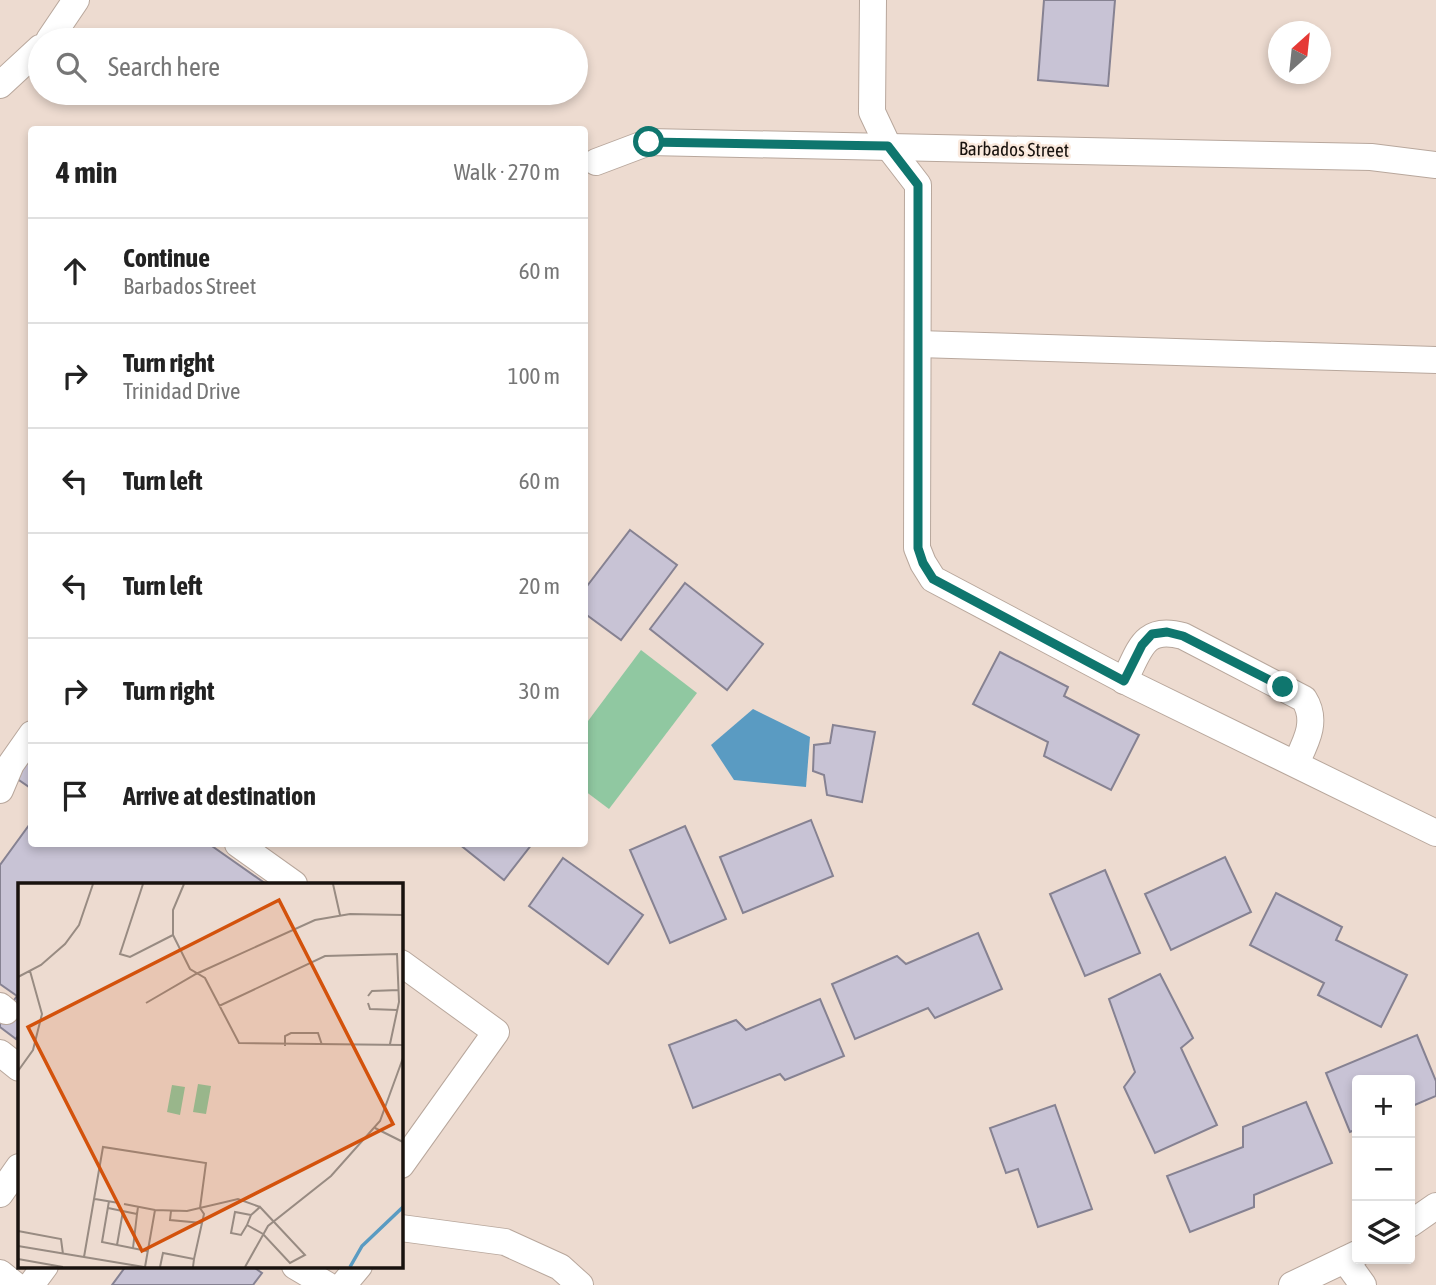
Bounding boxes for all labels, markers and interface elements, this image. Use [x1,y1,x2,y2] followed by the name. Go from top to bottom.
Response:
[1268,21,1331,84] north arrow
[28,28,588,105] search box
[52,48,90,86] icon: search
[108,52,220,82] text: Search here
[633,126,664,157] route start
[959,137,1069,161] street label: Barbados Street
[56,155,117,189] text: 4 min
[454,159,560,185] text: Walk · 270 m
[123,243,210,273] text: Continue
[56,252,94,290] icon: ahead
[519,258,560,284] text: 60 m
[123,273,256,299] text: Barbados Street
[123,348,214,378] text: Turn right
[56,357,94,395] icon: right
[508,363,560,389] text: 100 m
[123,378,241,404] text: Trinidad Drive
[56,462,94,500] icon: left
[123,466,203,496] text: Turn left
[519,468,560,494] text: 60 m
[56,567,94,605] icon: left
[123,571,203,601] text: Turn left
[519,573,560,599] text: 20 m
[1267,671,1298,702] route end
[56,672,94,710] icon: right
[123,676,214,706] text: Turn right
[519,678,560,704] text: 30 m
[56,777,94,815] icon: arrive
[123,781,316,811] text: Arrive at destination
[18,883,402,1268] inset map
[1352,1075,1415,1264] map controls
[1352,1075,1415,1138] button: +
[1352,1138,1415,1201] button: −
[1352,1201,1415,1264] button: layers

